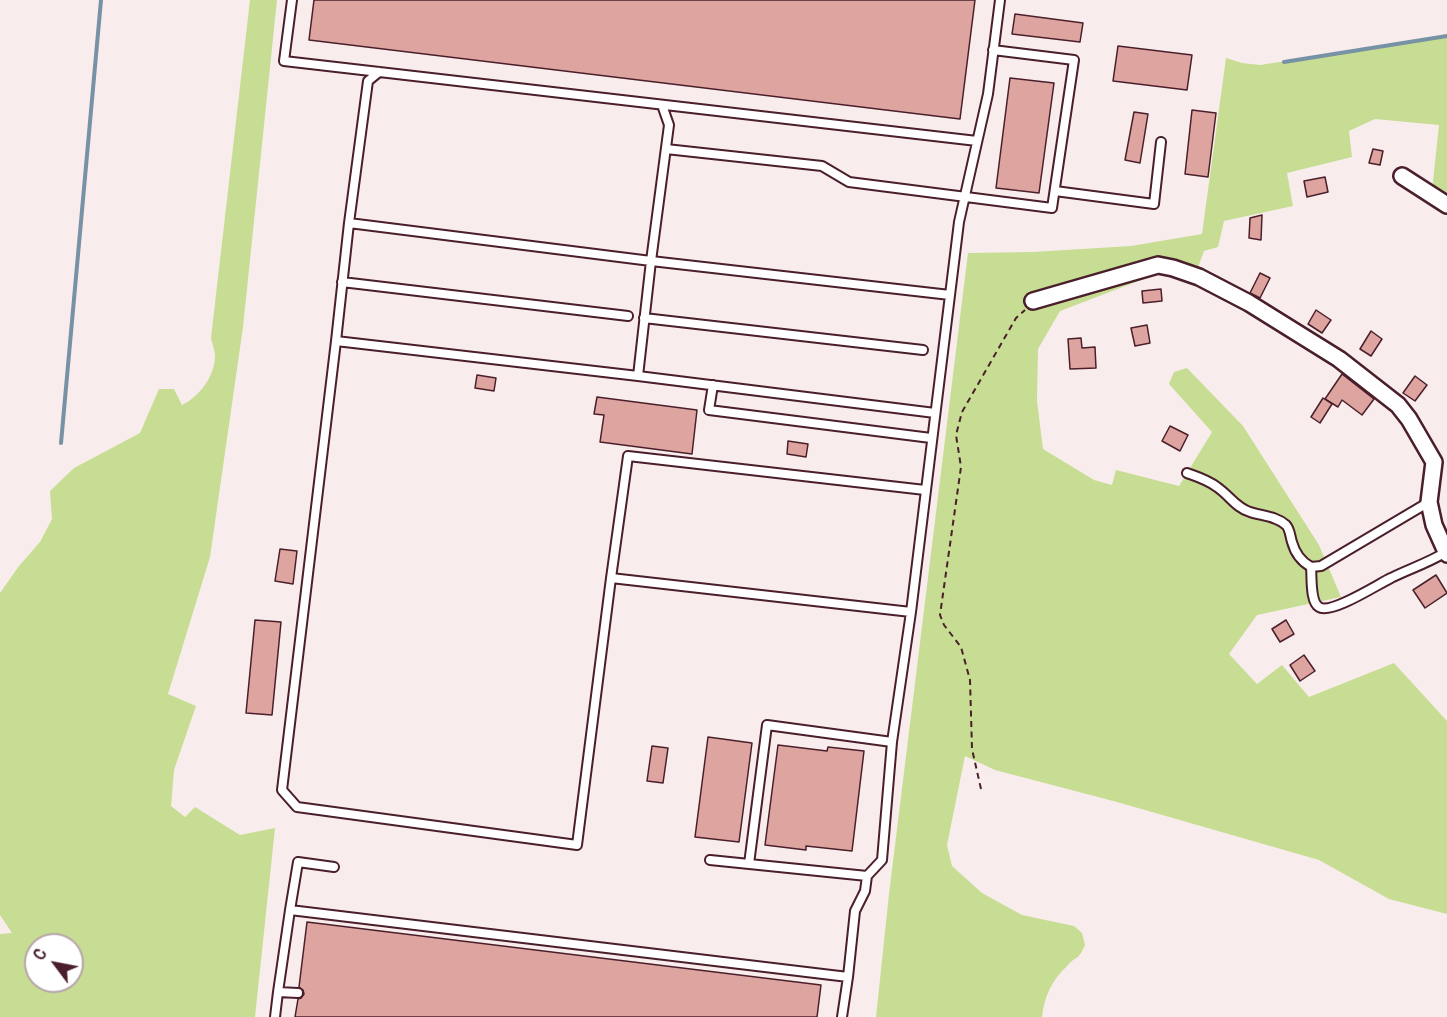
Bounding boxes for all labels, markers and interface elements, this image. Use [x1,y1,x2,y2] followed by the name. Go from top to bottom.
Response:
[24,933,84,993] north arrow
[29,945,52,964] text: С

